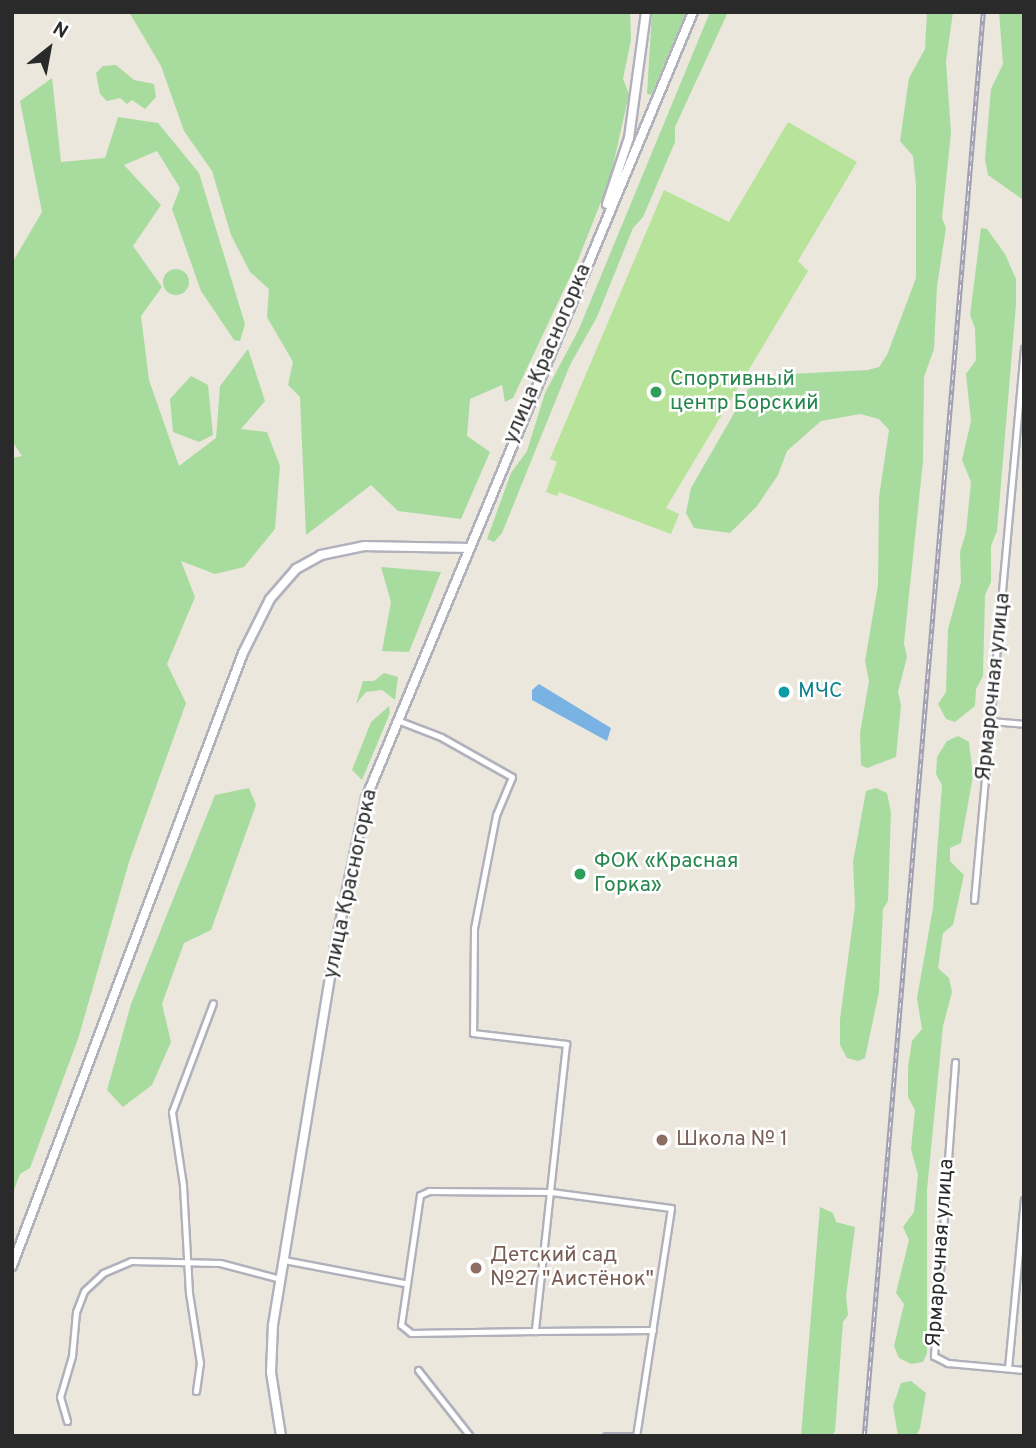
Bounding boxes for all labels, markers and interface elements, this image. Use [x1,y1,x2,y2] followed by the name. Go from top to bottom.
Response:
[14,14,84,84] north arrow
[48,17,72,45] text: N
[499,260,597,448] street label: улица Красногорка
[670,367,819,417] place label: Спортивный центр Борский
[648,384,664,400] marker: Спортивный центр Борский
[972,592,1016,782] street label: Ярмарочная улица
[798,679,842,705] place label: МЧС
[776,684,792,700] marker: МЧС
[319,787,383,981] street label: улица Красногорка
[594,849,738,899] place label: ФОК «Красная Горка»
[572,866,588,882] marker: ФОК «Красная Горка»
[676,1127,788,1153] place label: Школа № 1
[654,1132,670,1148] marker: Школа № 1
[922,1158,960,1348] street label: Ярмарочная улица
[490,1243,655,1293] place label: Детский сад №27 "Аистёнок"
[468,1260,484,1276] marker: Детский сад №27 "Аистёнок"

